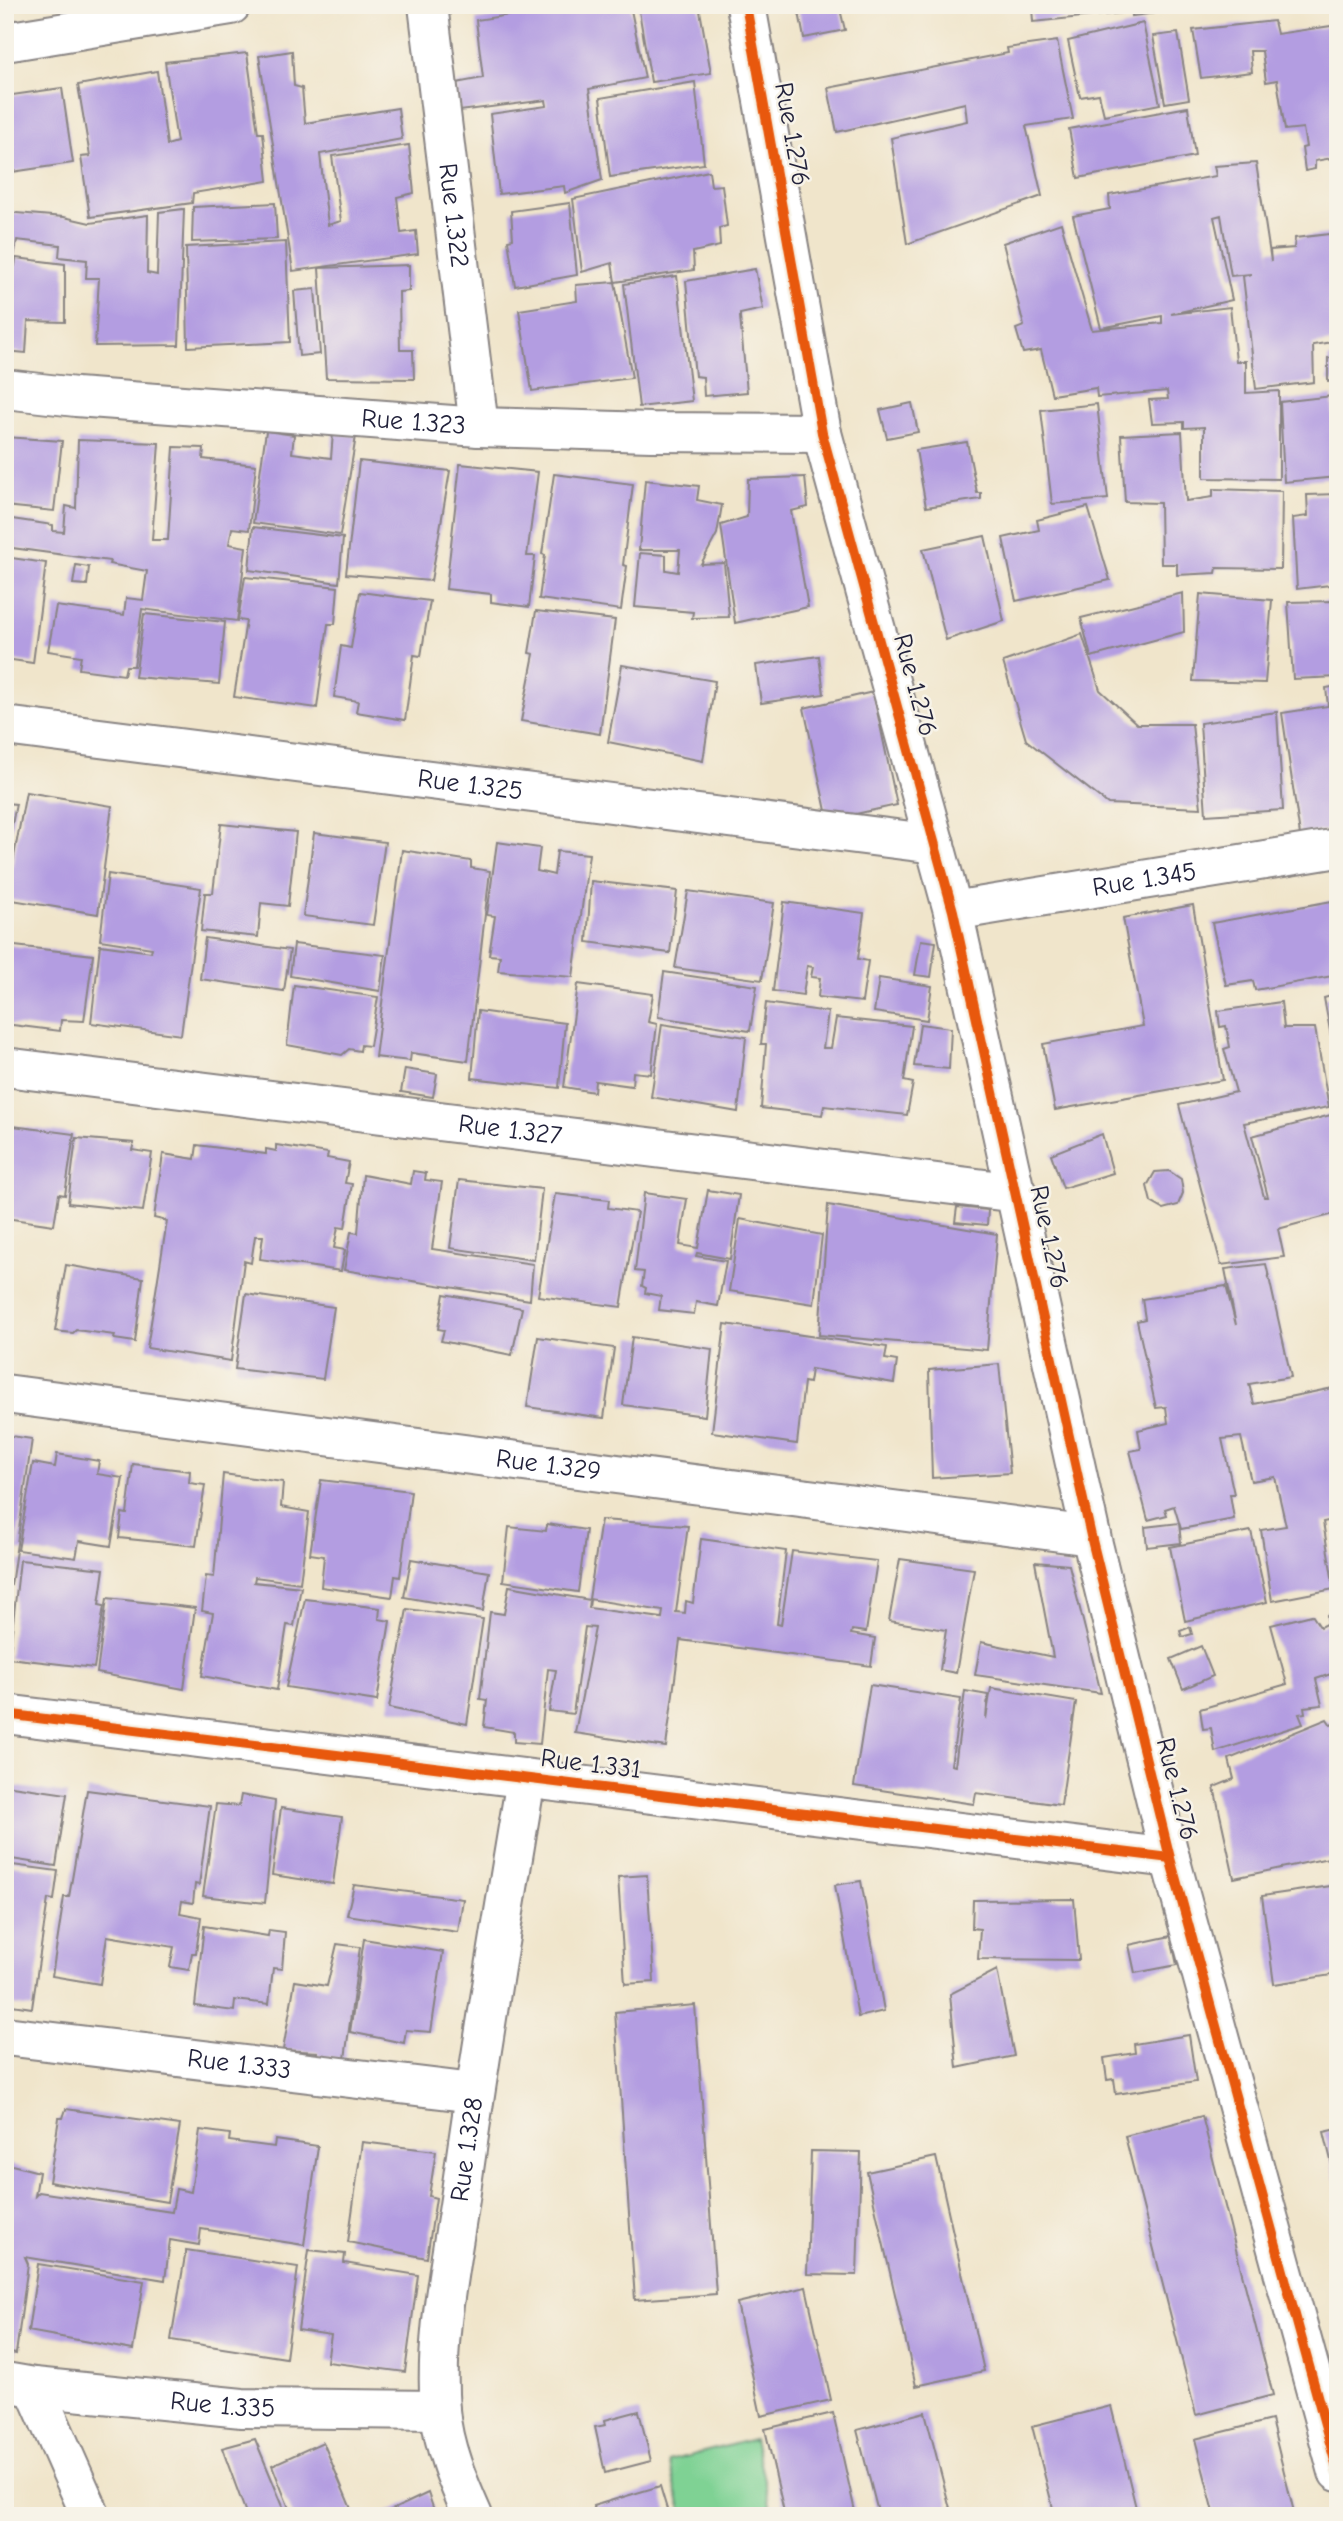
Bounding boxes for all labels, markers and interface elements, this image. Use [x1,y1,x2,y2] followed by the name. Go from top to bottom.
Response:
[768,80,816,188] street label: Rue 1.276
[432,161,475,269] street label: Rue 1.322
[360,403,467,441] street label: Rue 1.323
[887,631,943,739] street label: Rue 1.276
[416,764,525,807] street label: Rue 1.325
[1090,856,1199,903] street label: Rue 1.345
[457,1109,563,1151] street label: Rue 1.327
[1023,1183,1075,1291] street label: Rue 1.276
[494,1443,603,1487] street label: Rue 1.329
[1150,1735,1204,1843] street label: Rue 1.276
[539,1743,643,1785] street label: Rue 1.331
[186,2043,293,2086] street label: Rue 1.333
[445,2095,489,2203] street label: Rue 1.328
[169,2386,275,2424] street label: Rue 1.335

